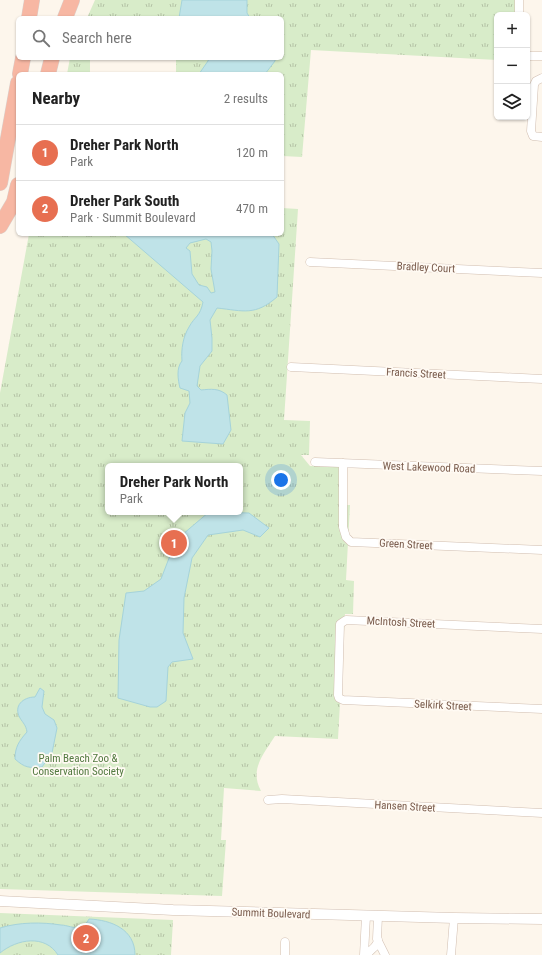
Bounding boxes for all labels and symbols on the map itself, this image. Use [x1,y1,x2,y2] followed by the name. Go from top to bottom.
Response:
[396,259,456,276] street label: Bradley Court
[386,365,446,382] street label: Francis Street
[382,459,476,476] street label: West Lakewood Road
[271,470,291,490] your location
[161,528,187,558] pin: 1
[379,537,433,552] street label: Green Street
[366,614,436,631] street label: McIntosh Street
[414,698,472,713] street label: Selkirk Street
[32,752,124,778] park label: Palm Beach Zoo & Conservation Society
[374,798,436,815] street label: Hansen Street
[231,906,311,921] street label: Summit Boulevard
[73,923,99,953] pin: 2

